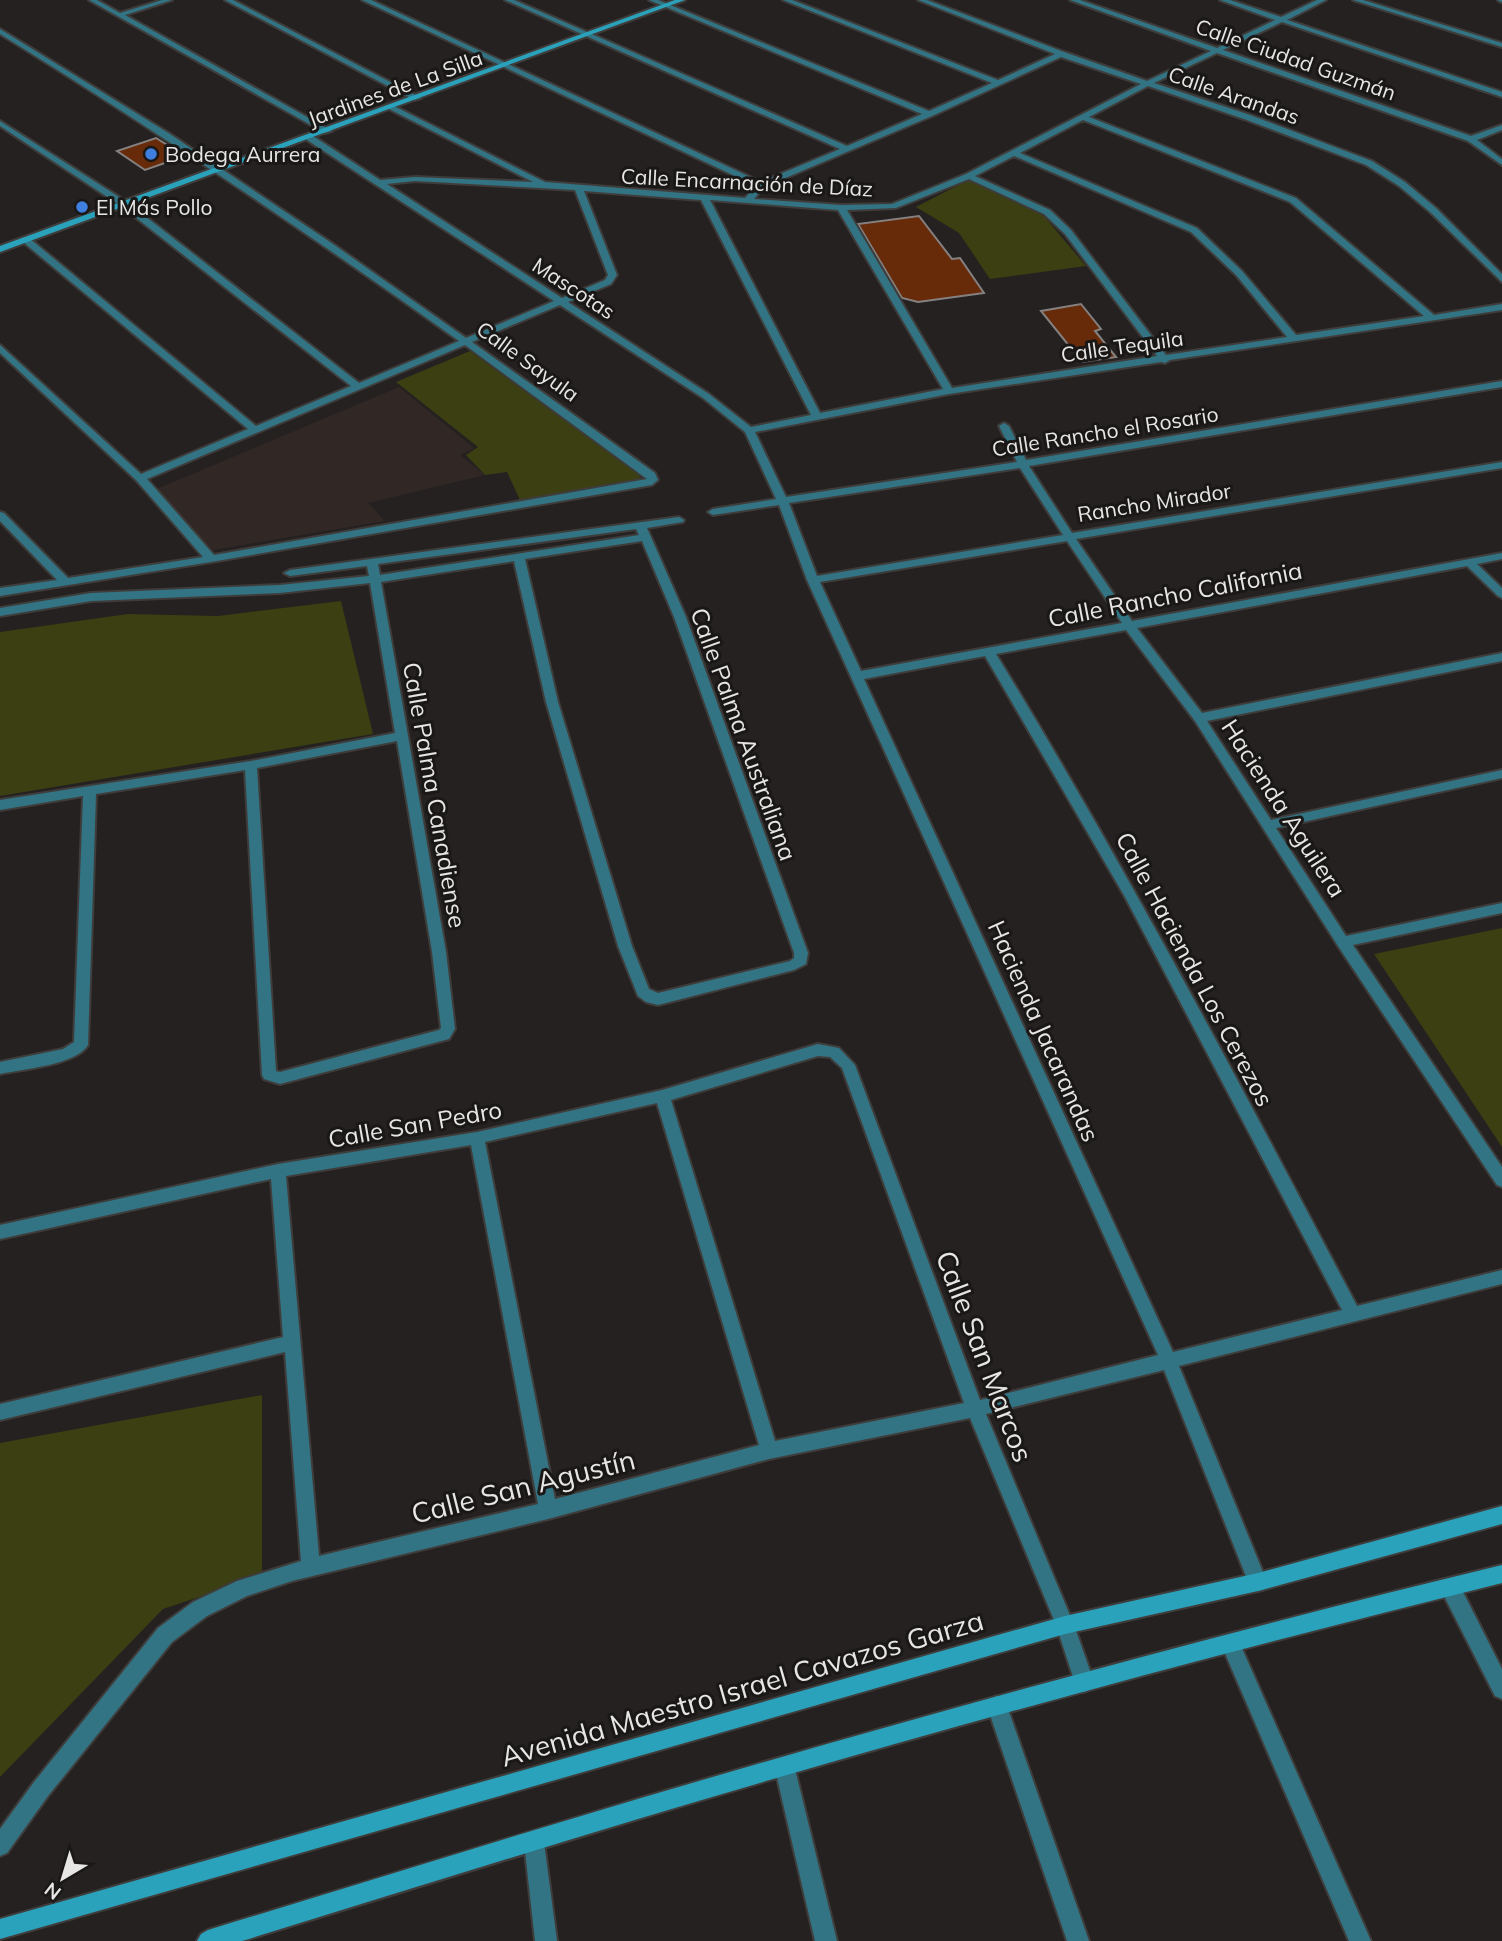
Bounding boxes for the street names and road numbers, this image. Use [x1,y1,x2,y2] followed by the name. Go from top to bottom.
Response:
[1192,13,1400,105] street label: Calle Ciudad Guzmán
[304,44,486,132] street label: Jardines de La Silla
[1165,60,1303,130] street label: Calle Arandas
[620,162,874,202] street label: Calle Encarnación de Díaz
[528,252,620,324] street label: Mascotas
[472,315,584,407] street label: Calle Sayula
[1059,325,1185,367] street label: Calle Tequila
[990,400,1220,462] street label: Calle Rancho el Rosario
[1075,477,1233,527] street label: Rancho Mirador
[1045,555,1305,633] street label: Calle Rancho California
[684,603,804,865] street label: Calle Palma Australiana
[397,660,473,930] street label: Calle Palma Canadiense
[1215,713,1353,903] street label: Hacienda Aguilera
[1110,827,1280,1111] street label: Calle Hacienda Los Cerezos
[982,916,1106,1146] street label: Hacienda Jacarandas
[326,1094,504,1154] street label: Calle San Pedro
[929,1245,1041,1467] street label: Calle San Marcos
[407,1441,639,1531] street label: Calle San Agustín
[497,1602,987,1774] street label: Avenida Maestro Israel Cavazos Garza

